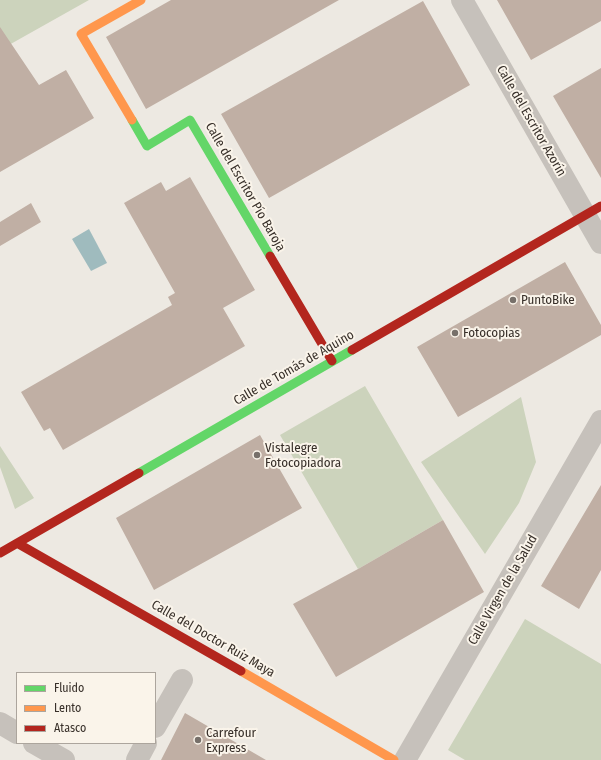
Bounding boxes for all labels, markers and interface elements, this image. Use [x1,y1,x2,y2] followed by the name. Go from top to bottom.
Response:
[493,63,569,179] street label: Calle del Escritor Azorín
[202,120,288,254] street label: Calle del Escritor Pío Baroja
[521,292,575,308] place label: PuntoBike
[508,295,518,305] marker: PuntoBike
[463,325,520,341] place label: Fotocopias
[231,327,357,409] street label: Calle de Tomás de Aquino
[450,328,460,338] marker: Fotocopias
[265,440,341,471] place label: Vistalegre Fotocopiadora
[252,450,262,460] marker: Vistalegre Fotocopiadora
[465,532,541,648] street label: Calle Virgen de la Salud
[148,597,278,681] street label: Calle del Doctor Ruiz Maya
[16,672,156,744] legend
[54,681,84,695] text: Fluido
[54,701,81,715] text: Lento
[54,721,86,735] text: Atasco
[206,725,256,756] place label: Carrefour Express
[193,735,203,745] marker: Carrefour Express

